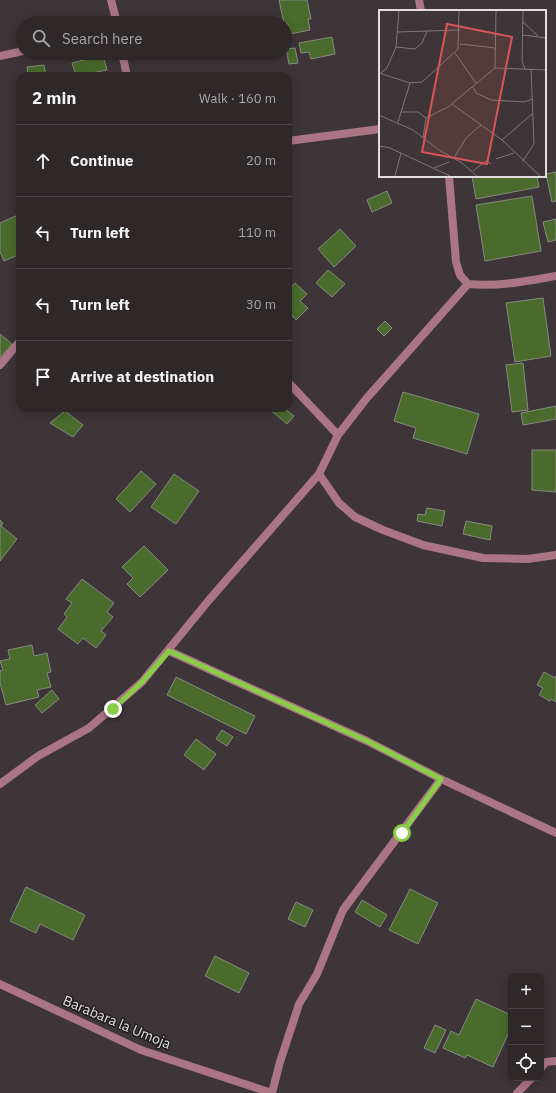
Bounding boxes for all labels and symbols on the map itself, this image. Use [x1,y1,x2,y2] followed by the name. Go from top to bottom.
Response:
[379,10,546,177] inset map
[104,700,122,718] route end
[393,824,411,842] route start
[60,991,174,1053] street label: Barabara la Umoja

